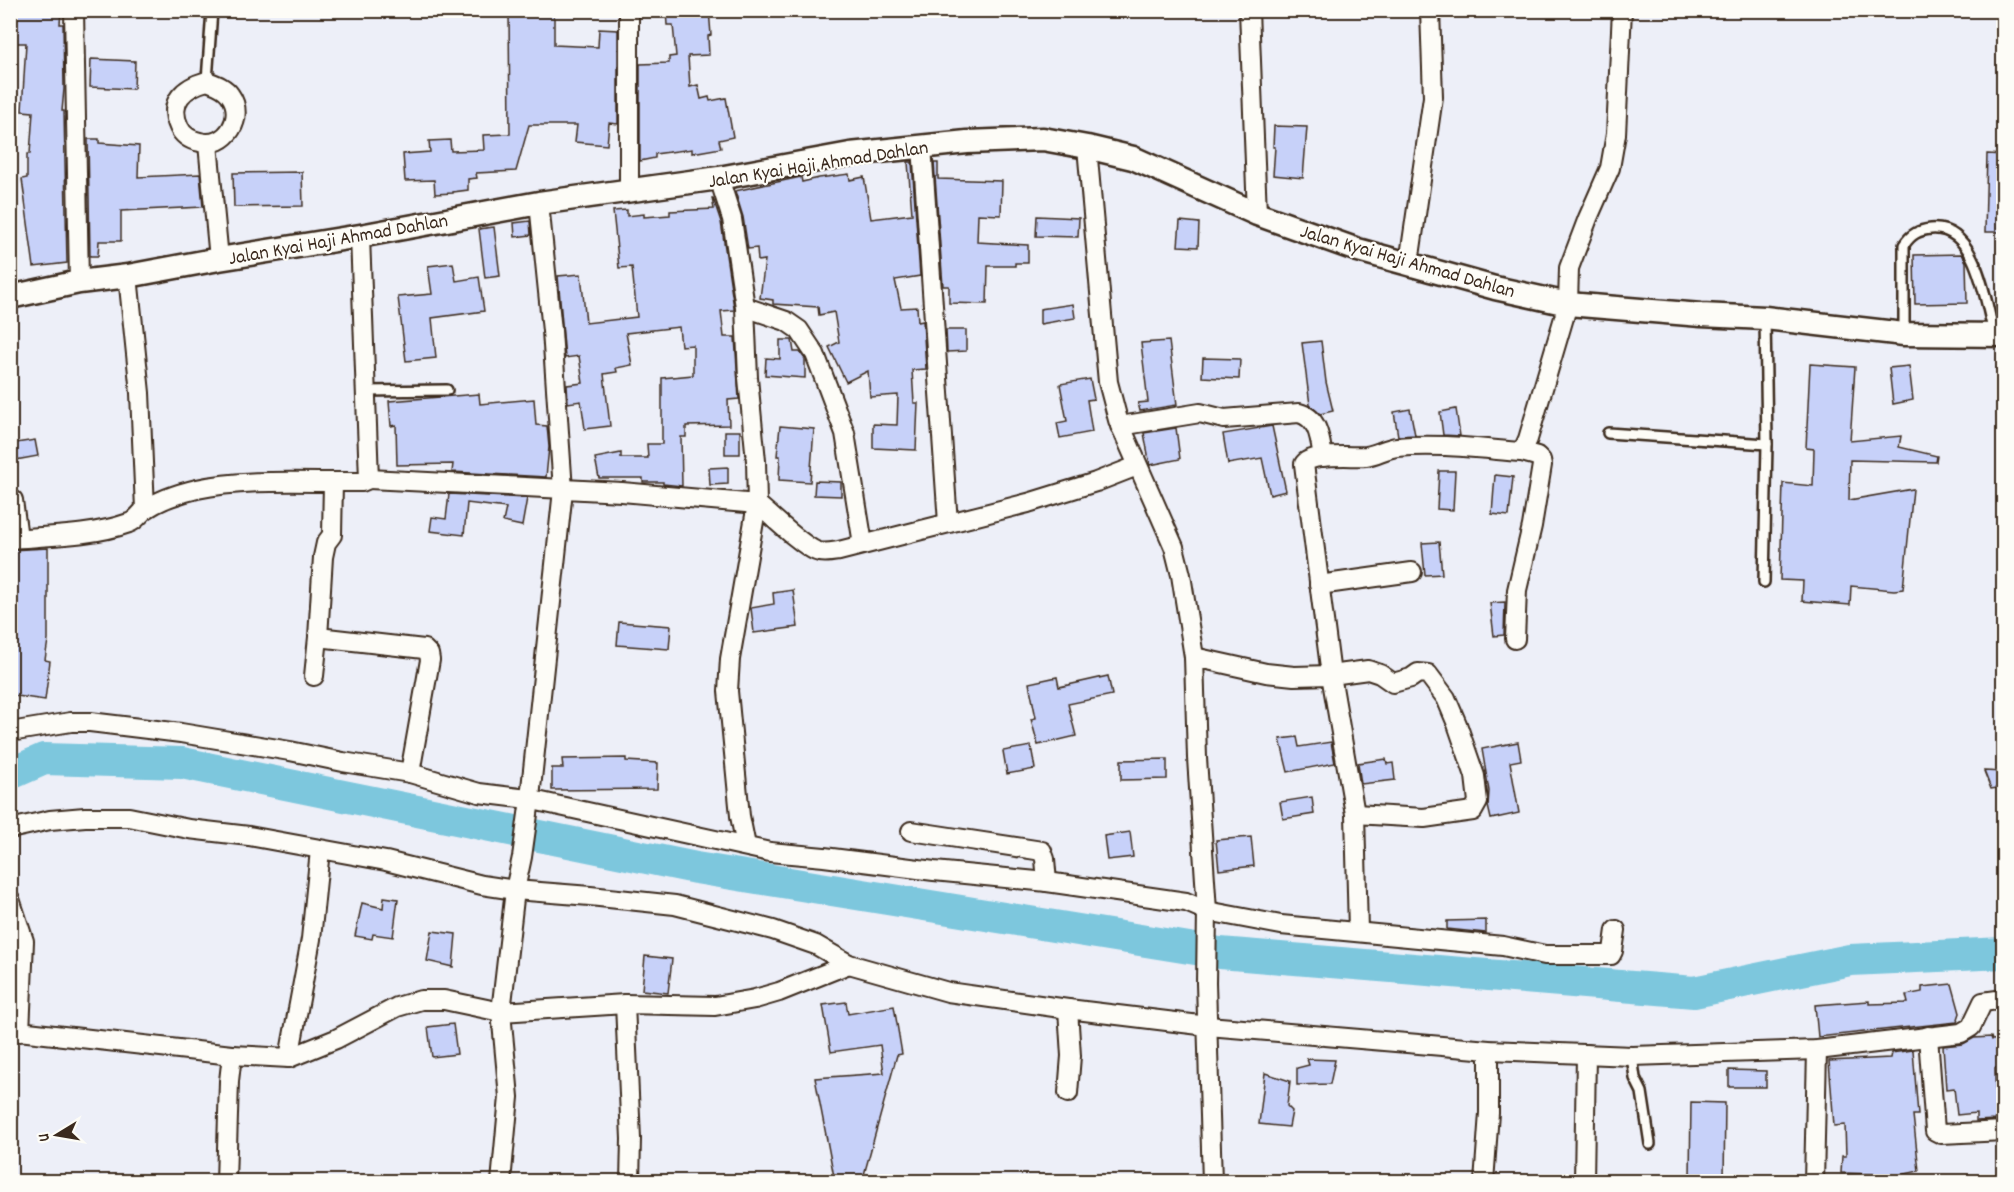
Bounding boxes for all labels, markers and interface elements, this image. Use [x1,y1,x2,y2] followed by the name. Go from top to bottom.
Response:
[707,135,930,197] street label: Jalan Kyai Haji Ahmad Dahlan
[227,208,450,274] street label: Jalan Kyai Haji Ahmad Dahlan
[1297,219,1518,307] street label: Jalan Kyai Haji Ahmad Dahlan
[27,1105,87,1165] north arrow
[33,1131,57,1143] text: U

